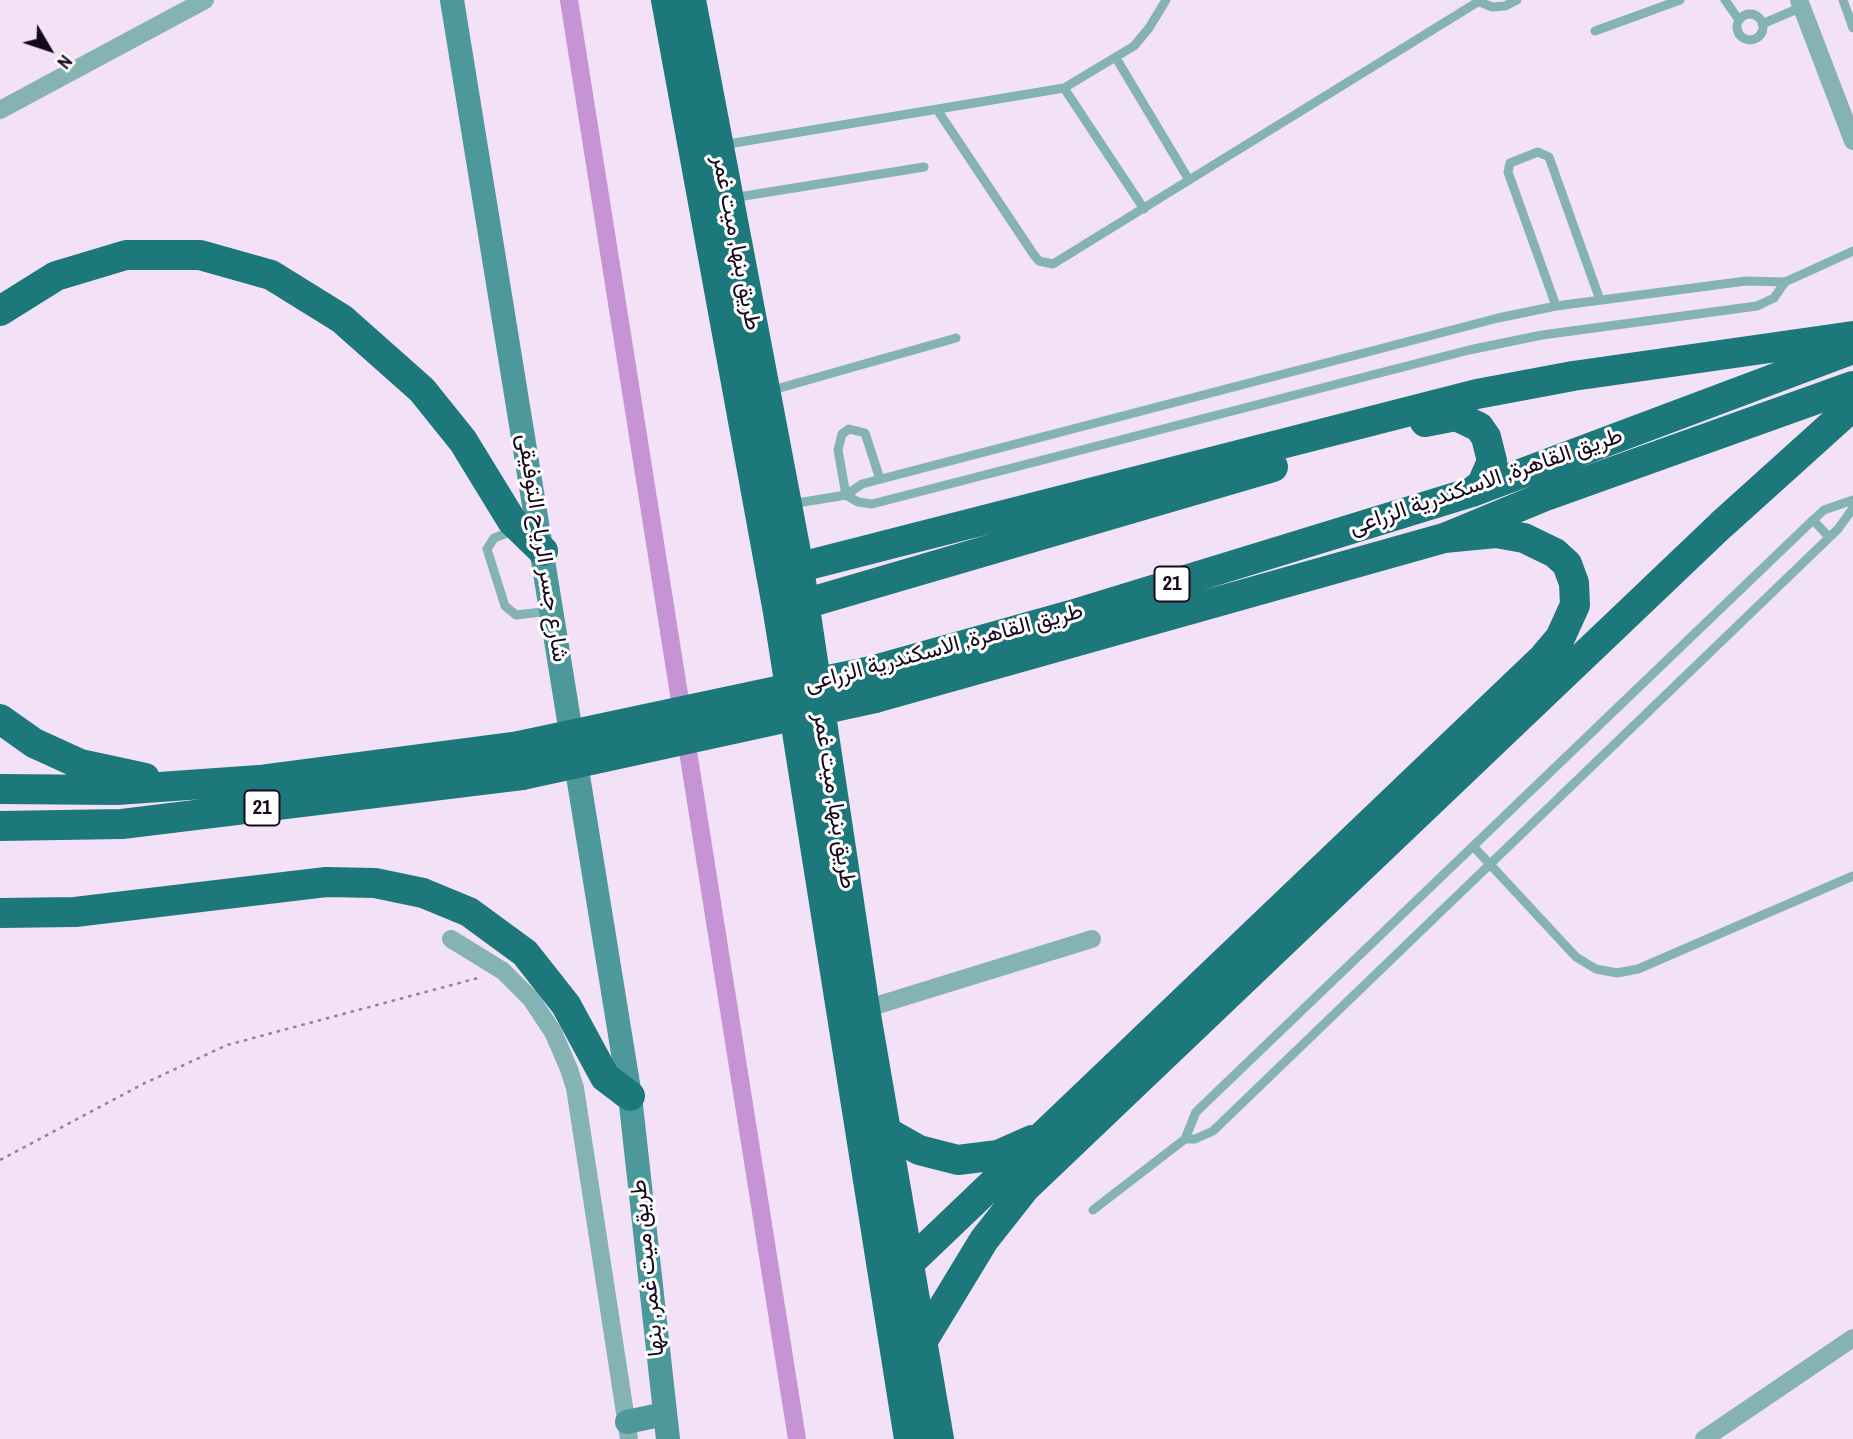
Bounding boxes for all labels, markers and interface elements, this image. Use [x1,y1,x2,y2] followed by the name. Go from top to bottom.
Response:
[14,14,84,84] north arrow
[52,50,79,75] text: N
[705,153,767,333] street label: طريق بنها, ميت غمر
[1346,422,1626,542] street label: طريق القاهرة, الاسكندرية الزراعى
[510,432,574,664] street label: شارع جسر الرياح التوفيقى
[1154,566,1190,602] road number: 21
[802,598,1086,698] street label: طريق القاهرة, الاسكندرية الزراعى
[806,711,862,891] street label: طريق بنها, ميت غمر
[244,790,280,826] road number: 21
[625,1178,671,1358] street label: طريق ميت غمر, بنها

